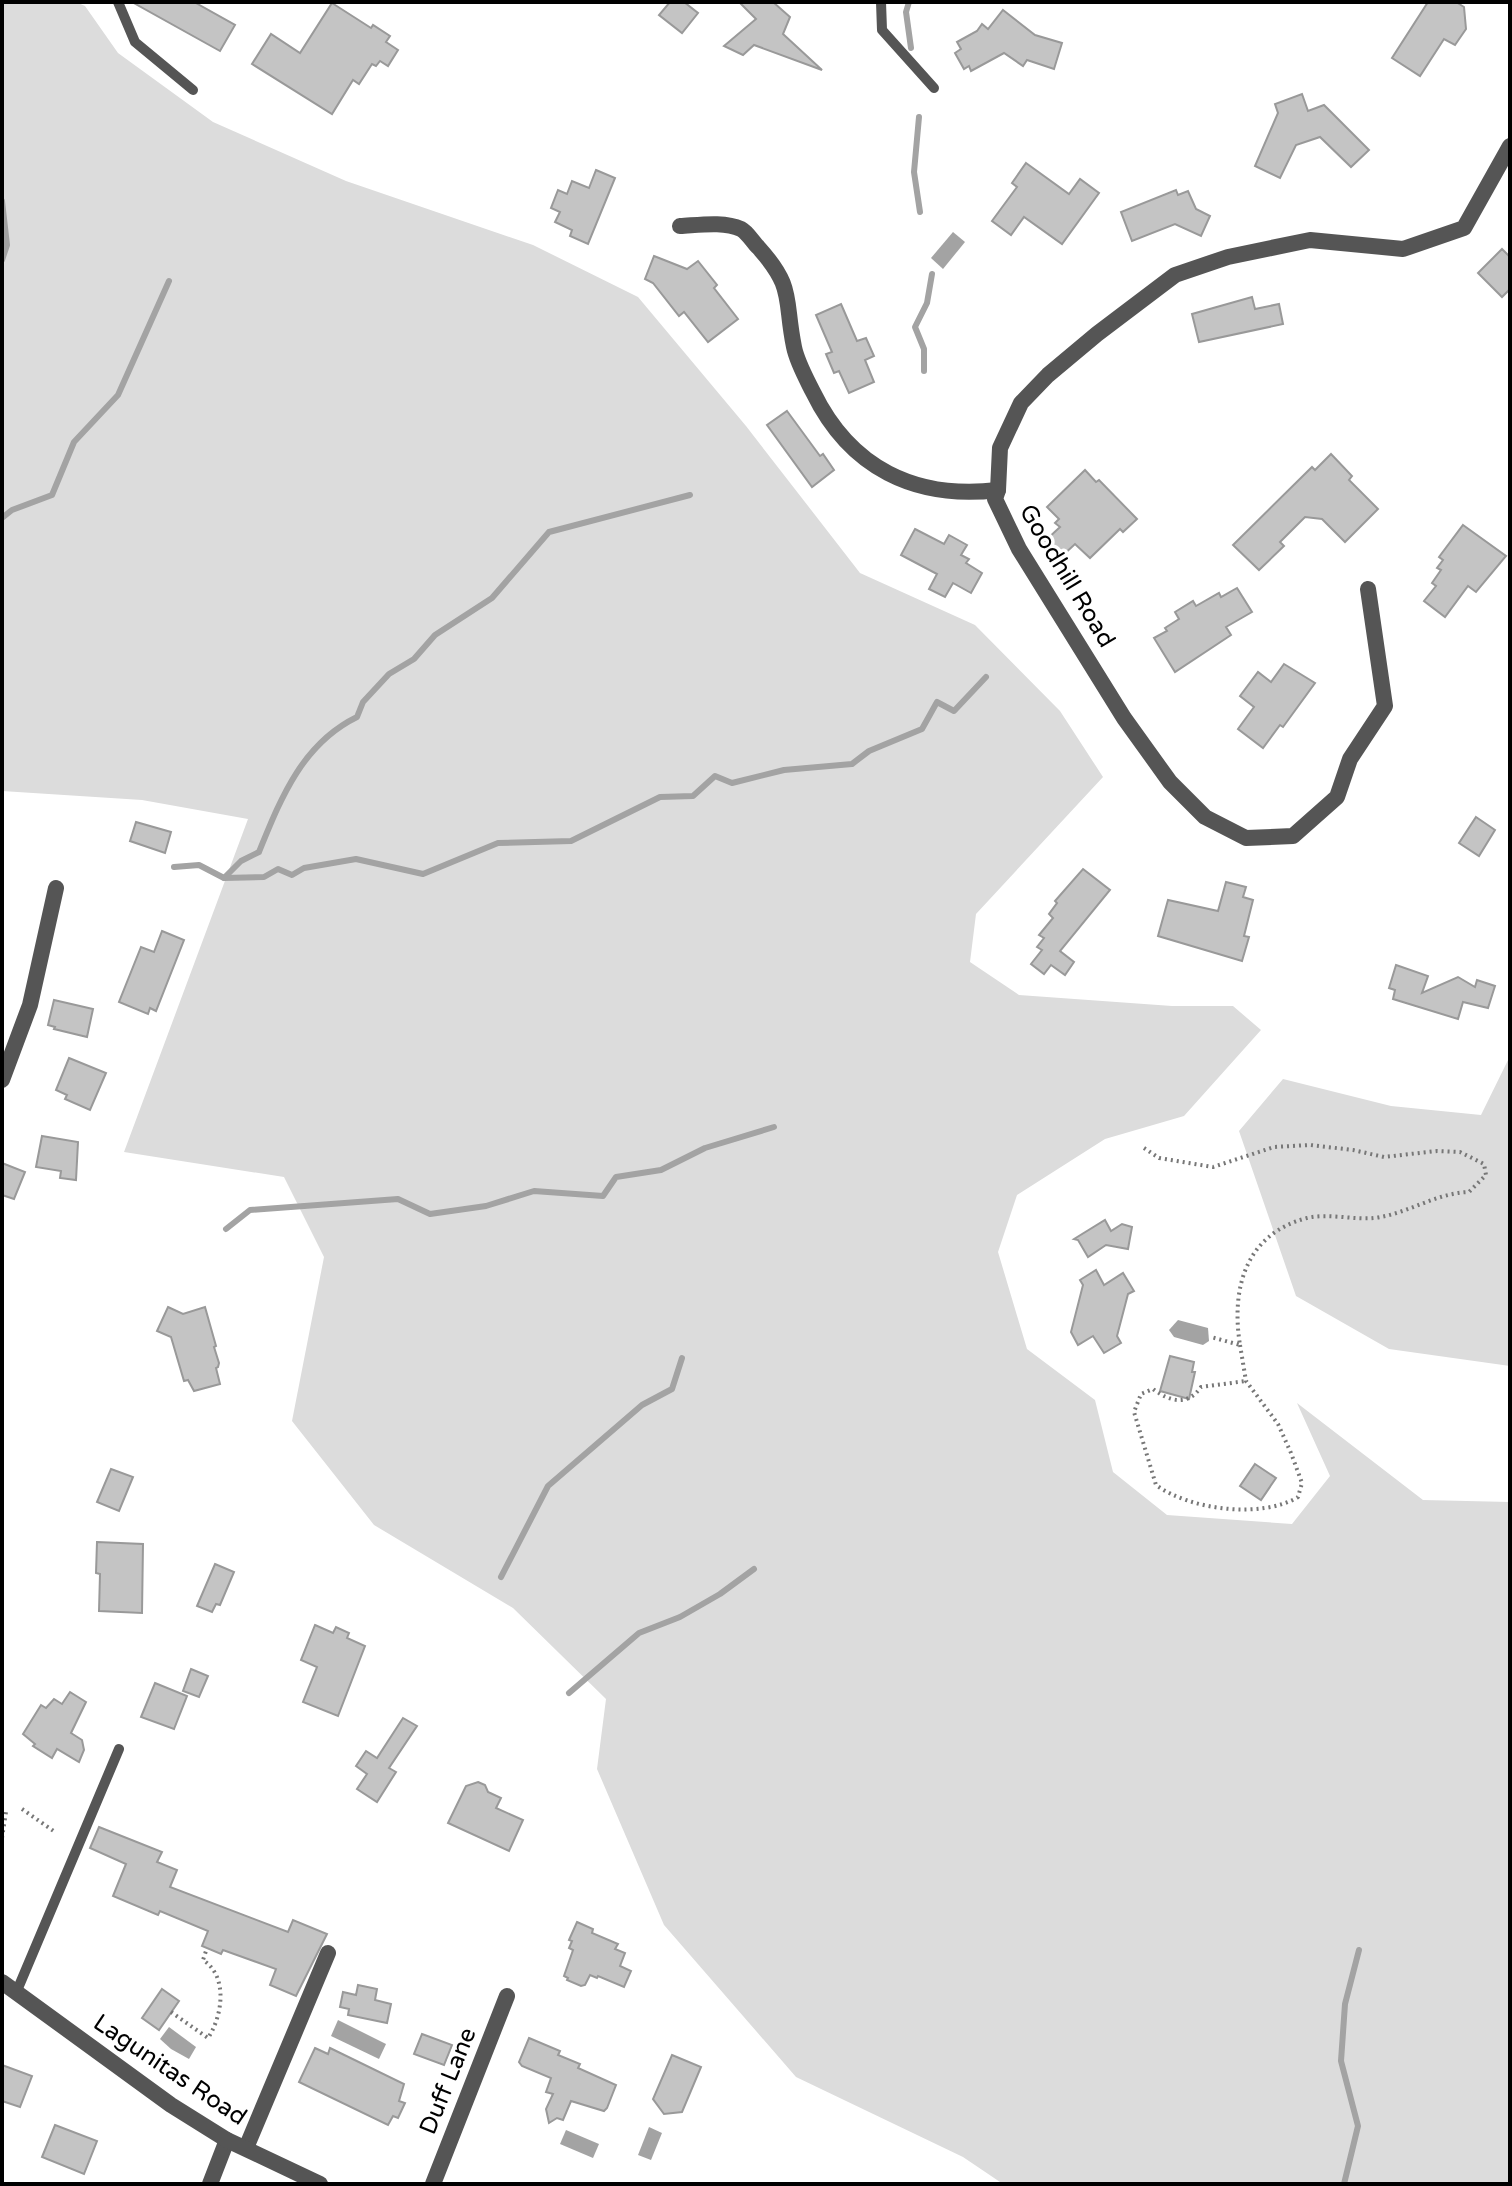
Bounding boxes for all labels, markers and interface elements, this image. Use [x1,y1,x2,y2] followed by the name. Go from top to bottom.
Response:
[1013,499,1121,653] street label: Goodhill Road
[88,2008,252,2132] street label: Lagunitas Road
[413,2023,483,2139] street label: Duff Lane

